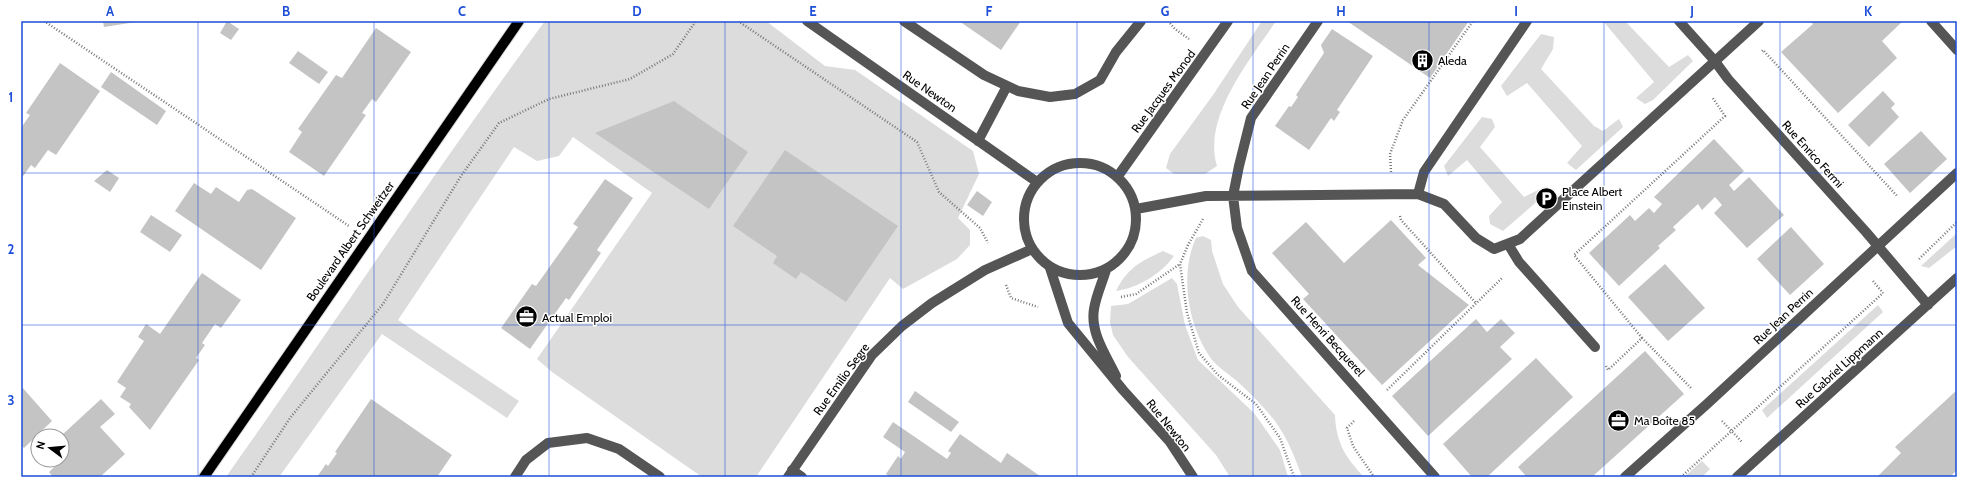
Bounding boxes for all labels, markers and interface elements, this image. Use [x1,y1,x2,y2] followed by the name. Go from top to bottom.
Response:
[106,3,115,19] text: A
[282,3,290,19] text: B
[458,3,466,19] text: C
[632,3,642,19] text: D
[809,3,817,19] text: E
[986,3,993,19] text: F
[1161,3,1170,19] text: G
[1336,3,1346,19] text: H
[1514,3,1518,19] text: I
[1689,3,1694,19] text: J
[1864,3,1873,19] text: K
[1237,40,1293,112] street label: Rue Jean Perrin
[1128,46,1198,136] street label: Rue Jacques Monod
[1410,47,1436,73] building icon: Aleda
[1438,53,1467,68] place label: Aleda
[900,67,960,115] street label: Rue Newton
[9,89,13,105] text: 1
[1779,117,1847,191] street label: Rue Enrico Fermi
[303,178,397,304] street label: Boulevard Albert Schweitzer
[1562,184,1622,213] place label: Place Albert Einstein
[1534,185,1560,211] parking icon: Place Albert Einstein
[8,241,15,257] text: 2
[1750,284,1816,347] street label: Rue Jean Perrin
[1288,293,1368,379] street label: Rue Henri Becquerel
[514,304,540,330] office icon: Actual Emploi
[542,310,612,325] place label: Actual Emploi
[1792,325,1886,411] street label: Rue Gabriel Lippmann
[810,340,872,418] street label: Rue Emilio Segre
[7,392,15,408] text: 3
[1143,396,1195,454] street label: Rue Newton
[1605,407,1631,433] office icon: Ma Boîte 85
[1634,413,1695,428] place label: Ma Boîte 85
[30,428,70,468] north arrow
[33,440,48,451] text: N

